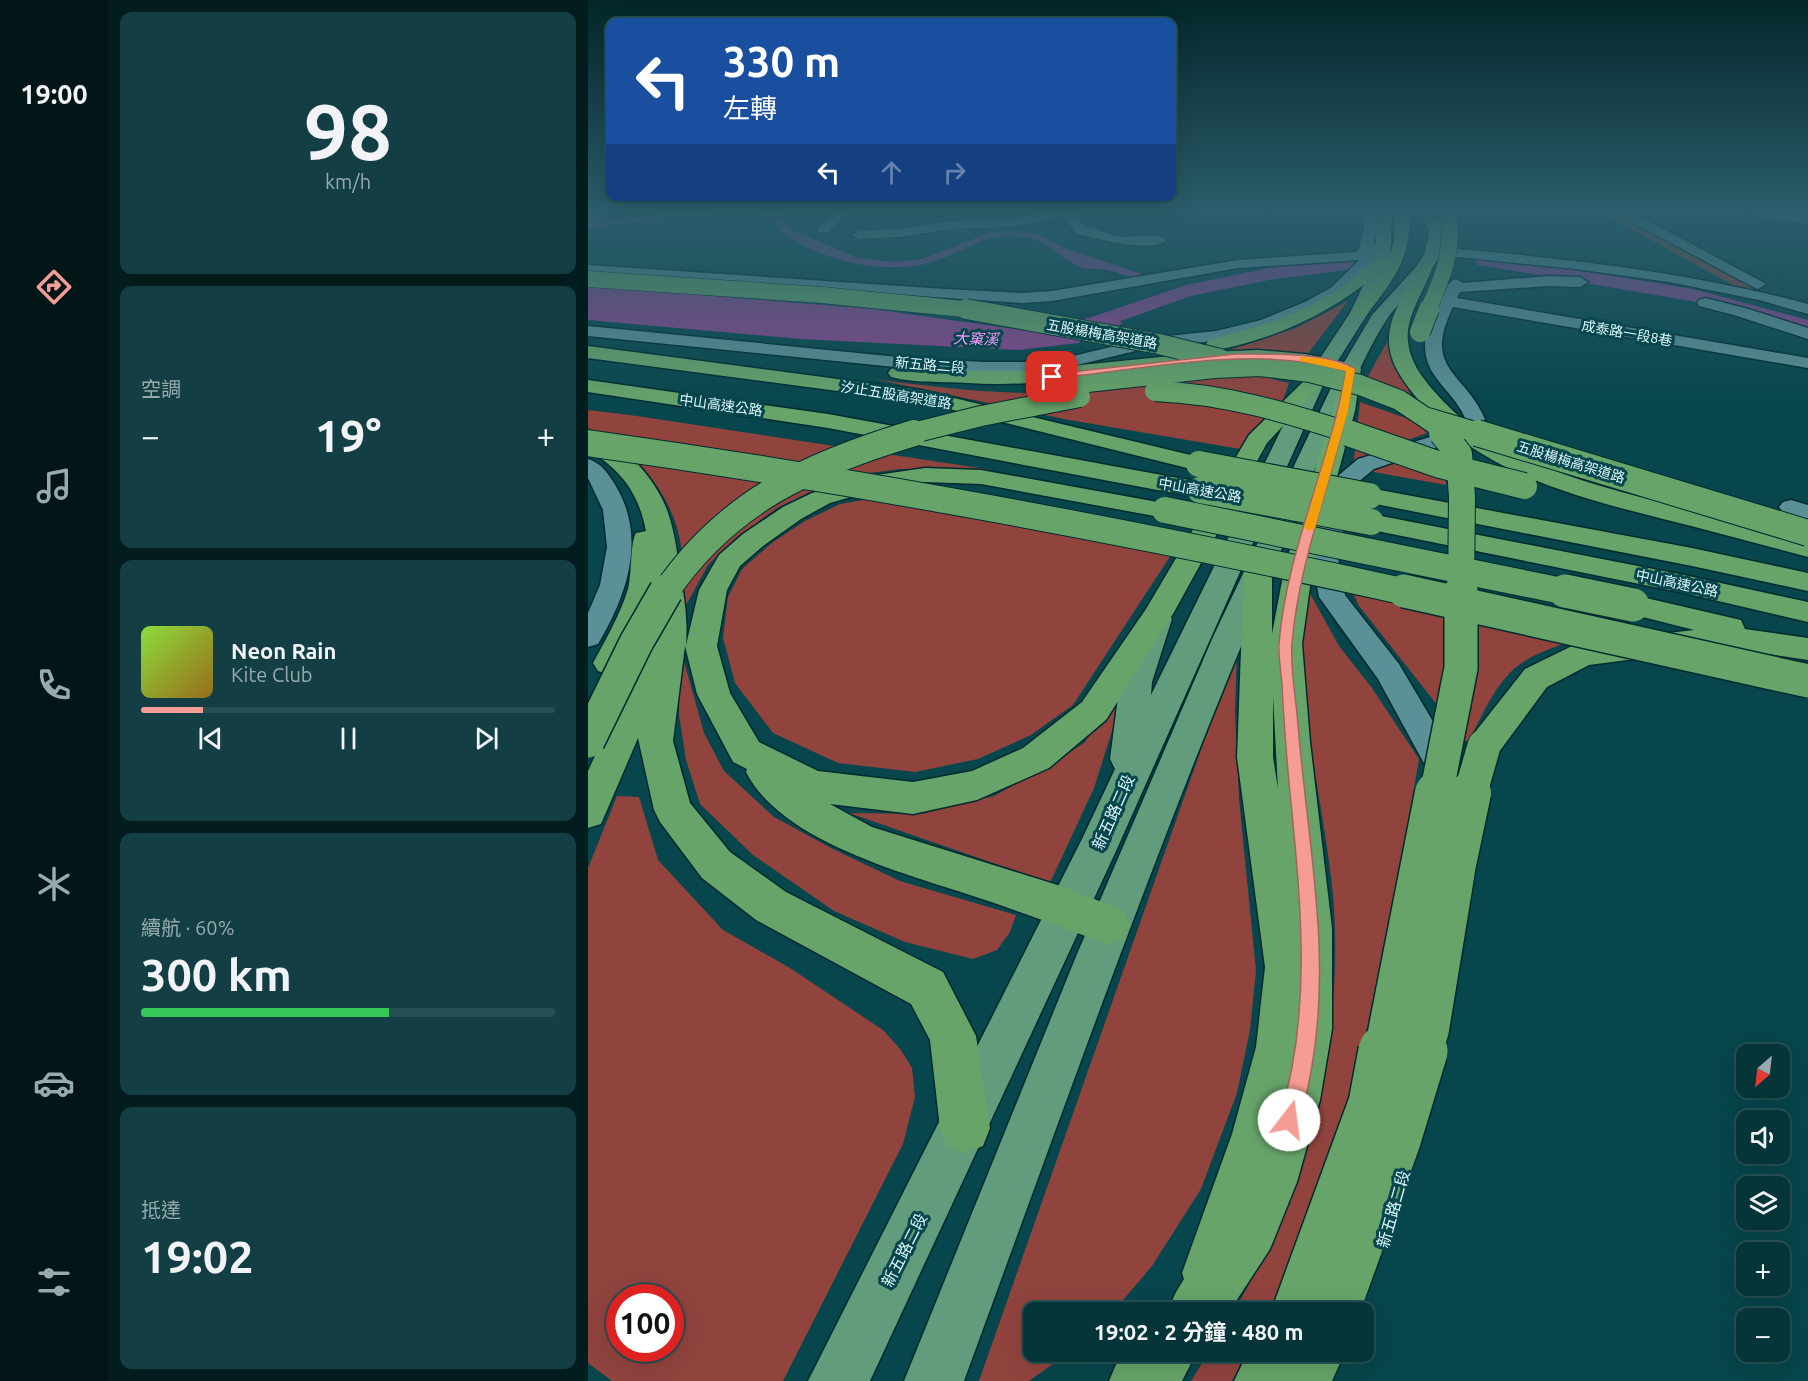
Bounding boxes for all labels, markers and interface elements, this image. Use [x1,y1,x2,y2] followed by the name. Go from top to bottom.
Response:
[723,38,840,85] text: 330 m
[624,42,702,120] icon: left
[20,79,88,109] text: 19:00
[304,87,392,175] text: 98
[723,93,777,123] text: 左轉
[812,156,845,189] icon: left
[875,156,908,189] icon: ahead
[938,156,971,189] icon: right
[325,170,371,193] text: km/h
[33,266,75,308] icon: directions
[1045,316,1159,352] street label: 五股楊梅高架道路
[1580,317,1674,349] street label: 成泰路一段8巷
[953,329,1001,348] water label: 大窠溪
[1026,351,1077,402] pin
[894,354,966,376] street label: 新五路二段
[1035,360,1068,393] icon: arrive
[141,377,181,400] text: 空調
[839,378,953,412] street label: 汐止五股高架道路
[678,391,764,419] street label: 中山高速公路
[315,410,381,461] text: 19°
[141,417,160,454] text: −
[536,417,555,454] text: +
[1515,438,1627,486] street label: 五股楊梅高架道路
[33,465,75,507] icon: music
[1157,475,1243,505] street label: 中山高速公路
[1634,566,1720,600] street label: 中山高速公路
[231,638,336,663] text: Neon Rain
[231,663,313,686] text: Kite Club
[33,664,75,706] icon: phone
[194,722,227,755] icon: previous
[332,722,365,755] icon: pause
[470,722,503,755] icon: next
[1089,772,1137,852] street label: 新五路二段
[33,863,75,905] icon: climate
[141,916,234,939] text: 續航 · 60%
[141,949,292,1000] text: 300 km
[1736,1044,1790,1098] north arrow
[1736,1044,1790,1362] map controls
[33,1062,75,1104] icon: car
[1257,1088,1321,1152] position arrow
[1736,1110,1790,1164] button: sound
[1373,1168,1413,1250] street label: 新五路二段
[1736,1176,1790,1230] button: layers
[141,1198,181,1221] text: 抵達
[878,1210,930,1290] street label: 新五路二段
[141,1231,254,1282] text: 19:02
[1736,1242,1790,1296] button: +
[33,1261,75,1303] icon: filters
[606,1284,684,1362] speed limit sign: 100
[1736,1308,1790,1362] button: −
[1094,1319,1303,1344] text: 19:02 · 2 分鐘 · 480 m

